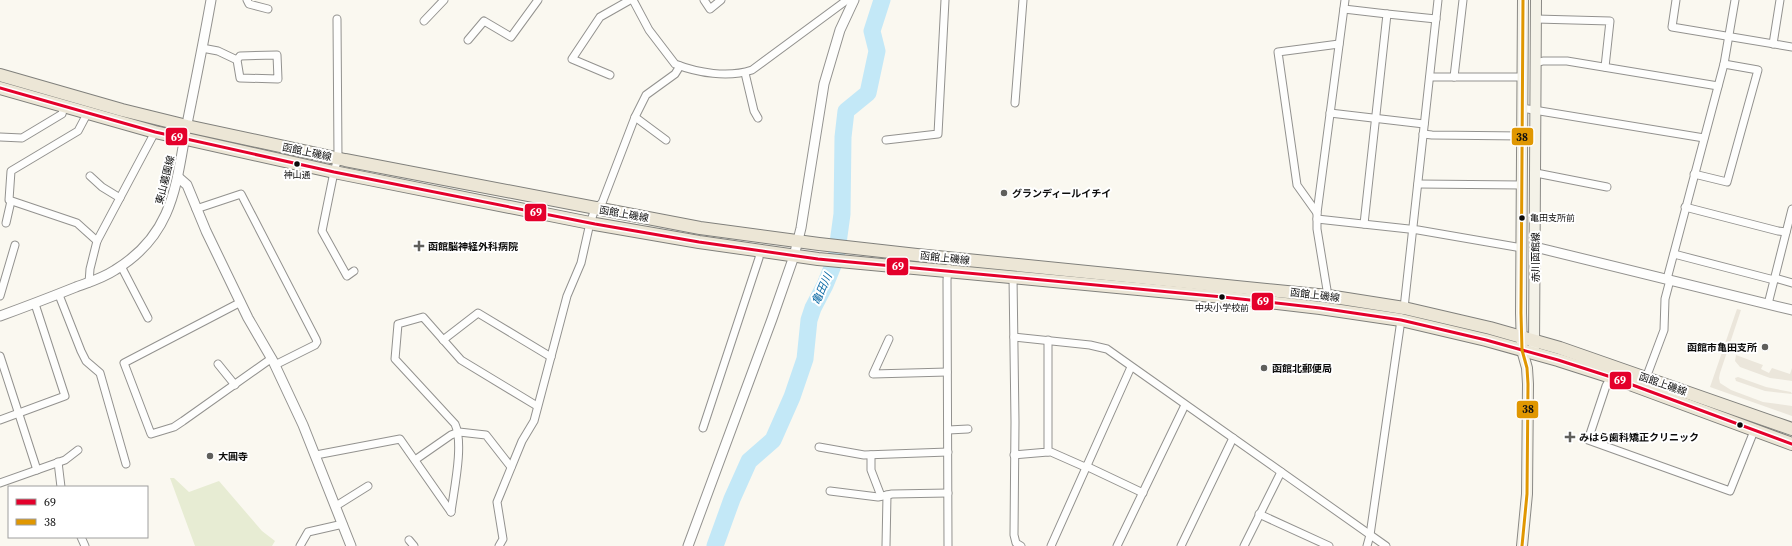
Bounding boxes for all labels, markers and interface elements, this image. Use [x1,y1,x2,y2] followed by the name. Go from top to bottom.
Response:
[165,127,188,146] line badge: 69
[1511,127,1534,146] line badge: 38
[171,130,183,145] text: 69
[1516,130,1528,145] text: 38
[281,140,333,164] street label: 函館上磯線
[153,154,177,206] street label: 東山墓園線
[292,159,302,169] marker: 神山通
[283,169,311,181] place label: 神山通
[1012,187,1111,200] place label: グランディールイチイ
[999,188,1009,198] marker: グランディールイチイ
[524,203,547,222] line badge: 69
[598,203,650,225] street label: 函館上磯線
[530,205,542,220] text: 69
[1530,212,1575,224] place label: 亀田支所前
[1517,213,1527,223] marker: 亀田支所前
[1529,232,1542,282] street label: 赤川函館線
[413,240,425,252] marker: 函館脳神経外科病院
[428,240,518,253] place label: 函館脳神経外科病院
[919,249,971,267] street label: 函館上磯線
[886,257,909,276] line badge: 69
[892,259,904,274] text: 69
[808,270,836,307] water label: 亀田川
[1289,286,1341,304] street label: 函館上磯線
[1217,292,1227,302] marker: 中央小学校前
[1251,292,1274,311] line badge: 69
[1257,294,1269,309] text: 69
[1195,302,1249,314] place label: 中央小学校前
[1687,341,1757,354] place label: 函館市亀田支所
[1760,342,1770,352] marker: 函館市亀田支所
[1272,362,1332,375] place label: 函館北郵便局
[1259,363,1269,373] marker: 函館北郵便局
[1637,370,1689,398] street label: 函館上磯線
[1609,371,1632,390] line badge: 69
[1614,373,1626,388] text: 69
[1516,400,1539,419] line badge: 38
[1522,402,1534,417] text: 38
[1735,420,1745,430] unlabelled marker
[1564,431,1576,443] marker: みはら歯科矯正クリニック
[1579,431,1699,444] place label: みはら歯科矯正クリニック
[218,450,248,463] place label: 大圓寺
[205,451,215,461] marker: 大圓寺
[8,486,148,538] legend
[44,494,56,510] text: 69
[44,514,56,530] text: 38

